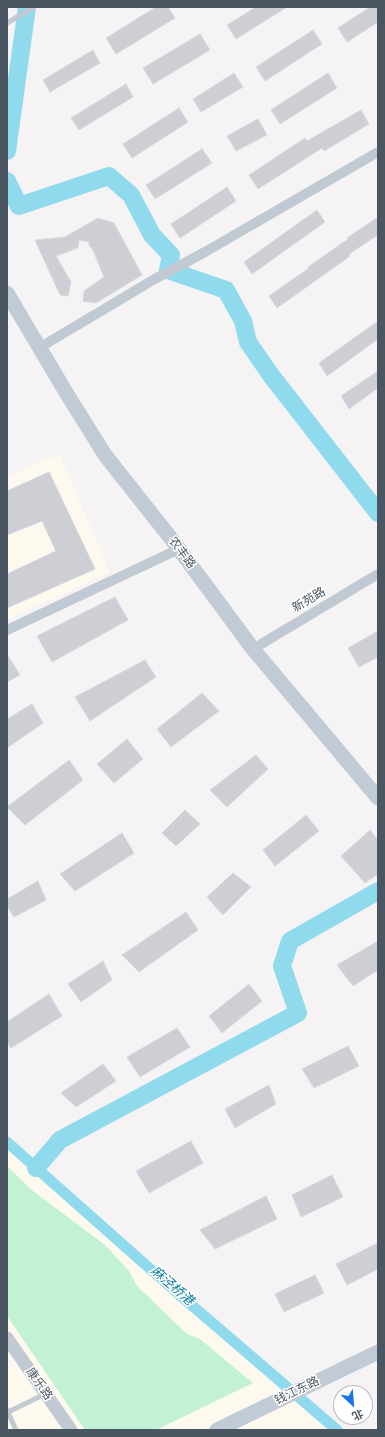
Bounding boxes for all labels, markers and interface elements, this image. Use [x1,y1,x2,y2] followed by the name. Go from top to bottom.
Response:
[165,534,199,572] street label: 农丰路
[290,585,328,615] street label: 新苑路
[147,1263,197,1309] water label: 麻泾桥港
[23,1365,55,1403] street label: 康乐路
[272,1374,322,1408] street label: 钱江东路
[333,1385,373,1425] north arrow
[350,1406,366,1424] text: 北

